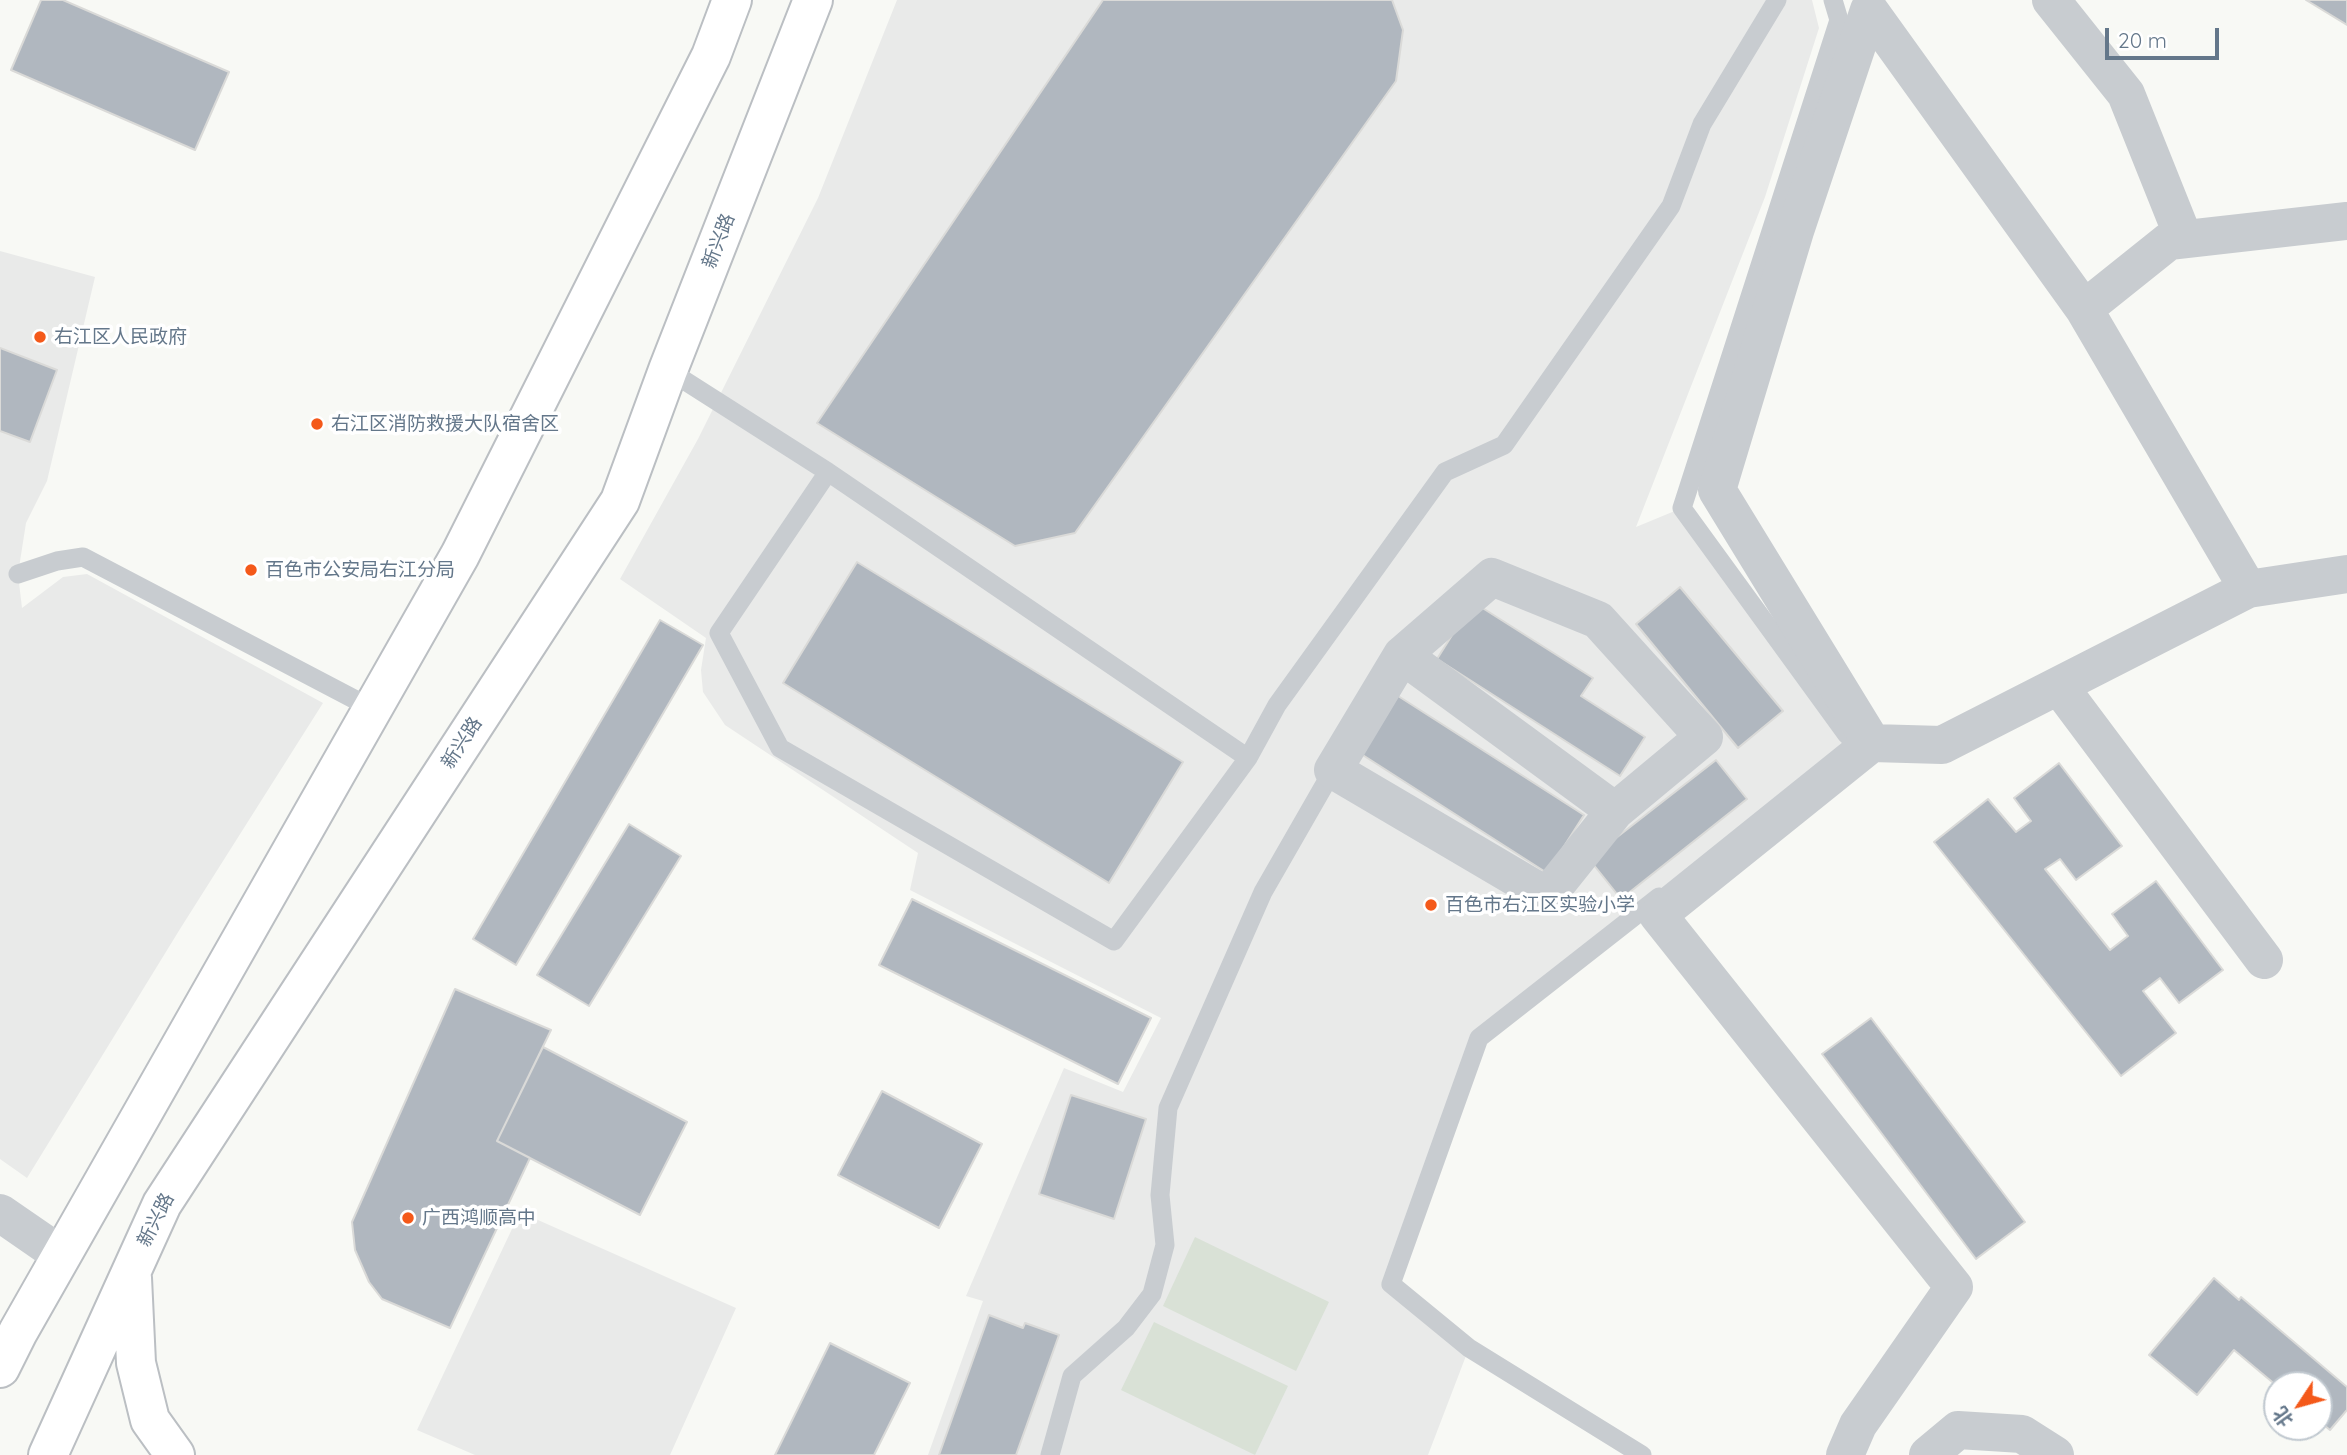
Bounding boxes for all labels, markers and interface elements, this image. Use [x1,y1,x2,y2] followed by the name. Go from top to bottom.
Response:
[2109,14,2223,58] scale bar
[2118,27,2167,53] text: 20 m
[698,210,740,272] street label: 新兴路
[54,326,187,348] place label: 右江区人民政府
[32,329,48,345] marker: 右江区人民政府
[331,413,559,435] place label: 右江区消防救援大队宿舍区
[309,416,325,432] marker: 右江区消防救援大队宿舍区
[265,559,455,581] place label: 百色市公安局右江分局
[243,562,259,578] marker: 百色市公安局右江分局
[437,713,487,773] street label: 新兴路
[1445,894,1635,916] place label: 百色市右江区实验小学
[1423,897,1439,913] marker: 百色市右江区实验小学
[133,1189,179,1251] street label: 新兴路
[422,1207,536,1229] place label: 广西鸿顺高中
[400,1210,416,1226] marker: 广西鸿顺高中
[2263,1371,2333,1441] north arrow
[2267,1402,2298,1432] text: 北

